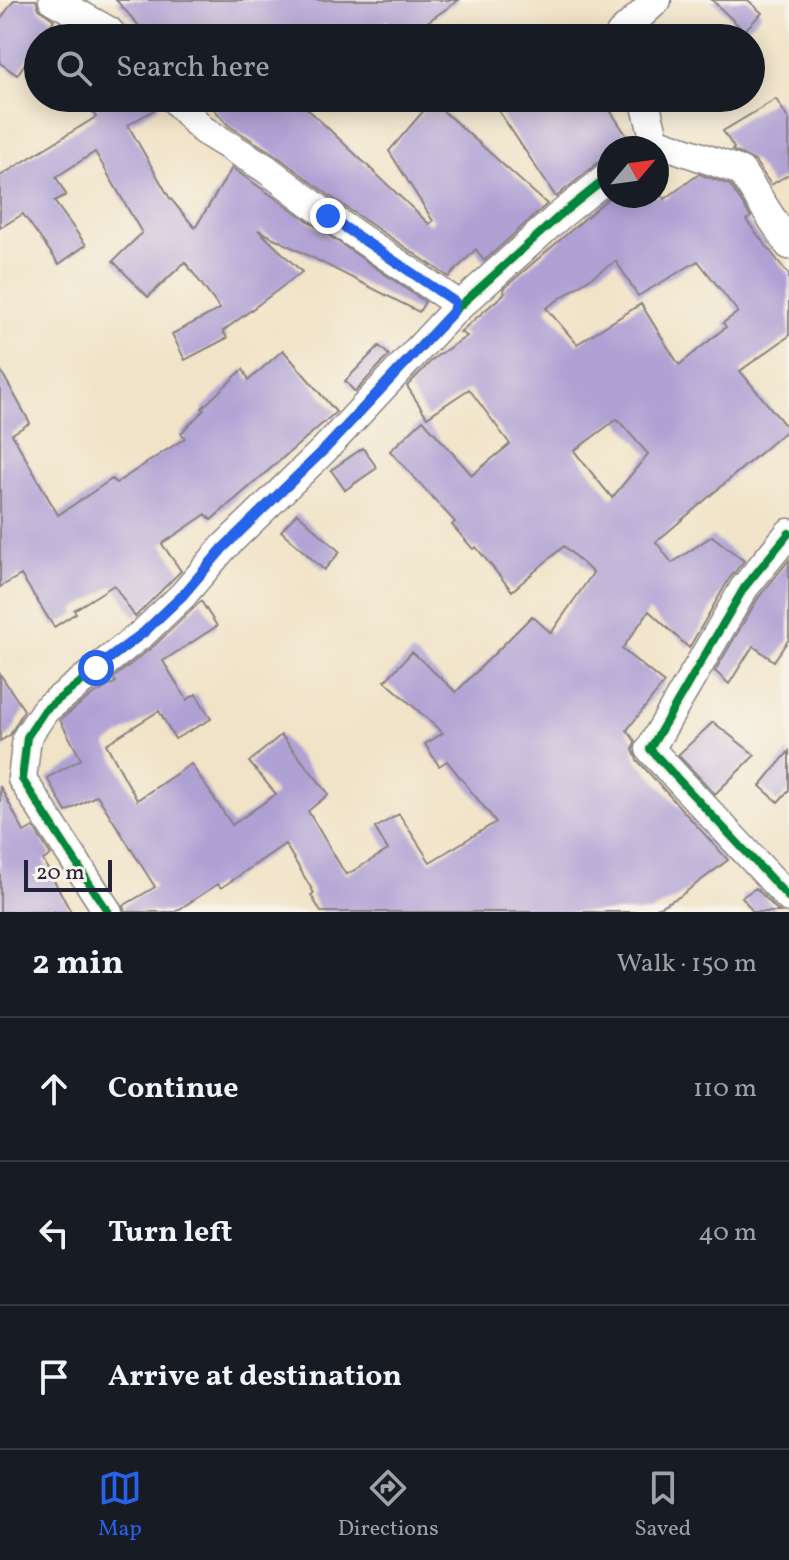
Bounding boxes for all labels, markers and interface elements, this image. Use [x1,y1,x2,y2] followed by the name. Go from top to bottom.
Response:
[24,24,765,112] search box
[52,46,96,90] icon: search
[116,47,270,89] text: Search here
[597,136,669,208] north arrow
[310,198,346,234] route end
[78,650,114,686] route start
[24,856,112,892] scale bar
[36,858,85,889] text: 20 m
[32,941,124,988] text: 2 min
[616,946,757,982] text: Walk · 150 m
[32,1067,76,1111] icon: ahead
[108,1068,239,1110] text: Continue
[693,1071,757,1107] text: 110 m
[32,1211,76,1255] icon: left
[108,1212,232,1254] text: Turn left
[698,1215,757,1251] text: 40 m
[32,1355,76,1399] icon: arrive
[108,1356,402,1398] text: Arrive at destination
[98,1466,142,1545] tab: Map
[338,1466,439,1545] tab: Directions
[634,1466,691,1545] tab: Saved

